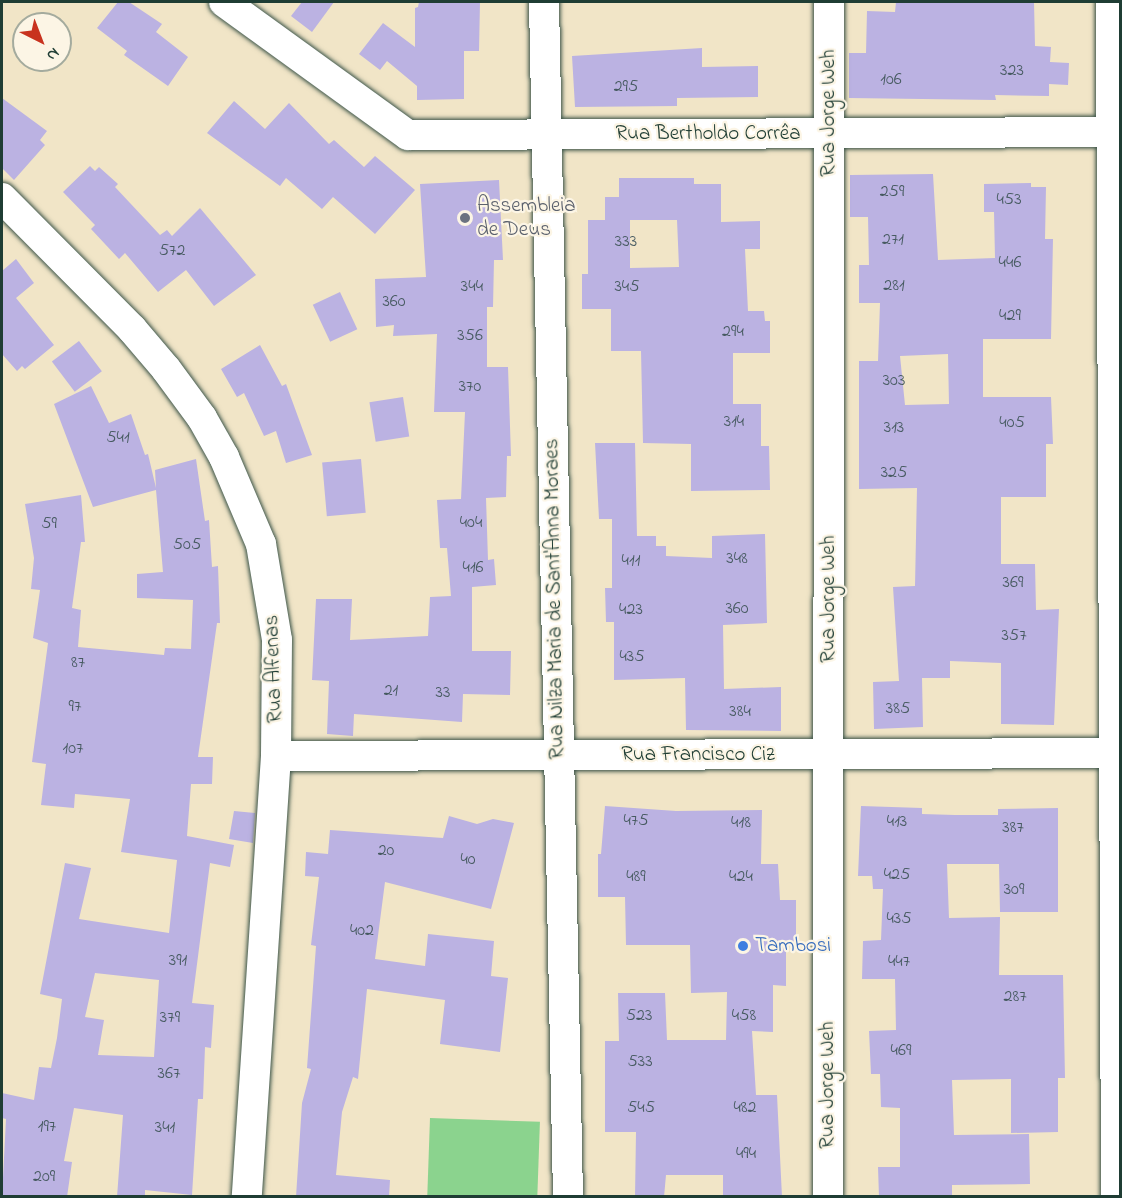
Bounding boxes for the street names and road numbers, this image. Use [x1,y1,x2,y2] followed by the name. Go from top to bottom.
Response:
[816,49,842,177] street label: Rua Jorge Weh
[615,121,801,147] street label: Rua Bertholdo Corrêa
[540,438,570,760] street label: Rua Nilza Maria de Sant'Anna Moraes
[816,535,842,663] street label: Rua Jorge Weh
[260,615,288,723] street label: Rua Alfenas
[621,742,775,768] street label: Rua Francisco Ciz
[815,1021,841,1149] street label: Rua Jorge Weh

